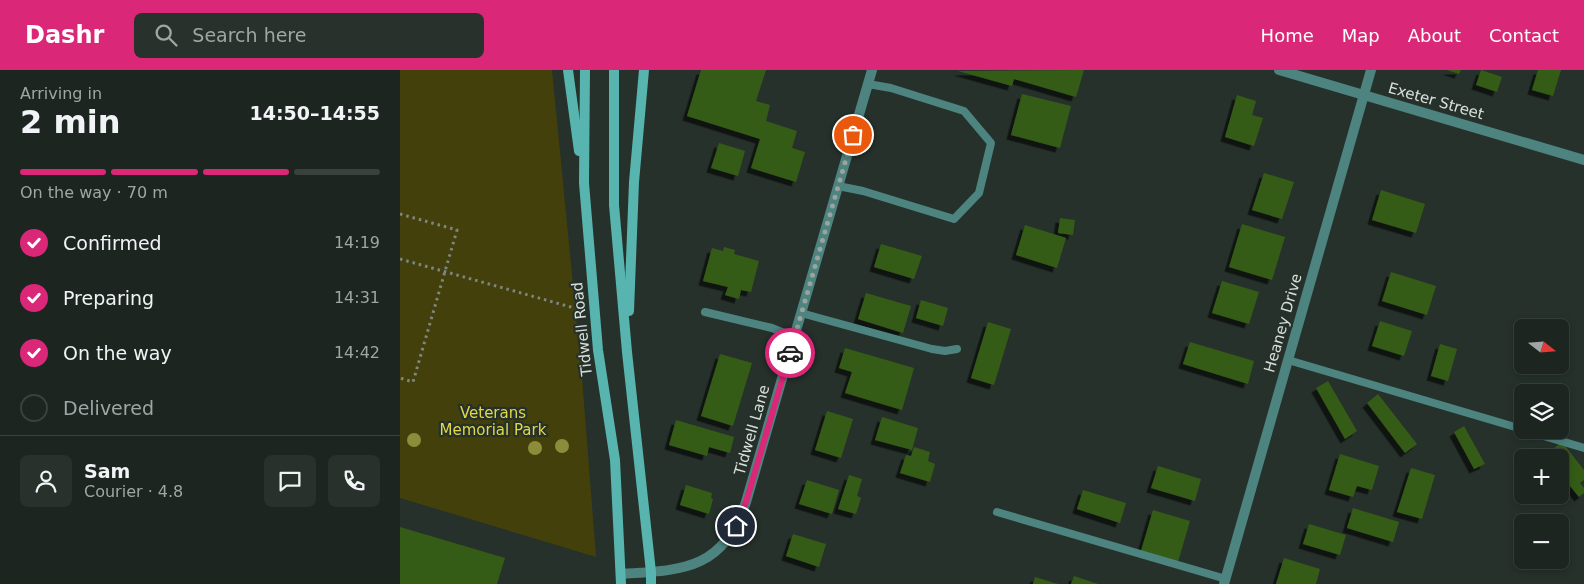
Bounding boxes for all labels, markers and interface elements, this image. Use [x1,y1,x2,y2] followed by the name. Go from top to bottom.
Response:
[134,13,484,58] search box
[25,21,104,49] text: Dashr
[152,21,180,49] icon: search
[192,24,306,46] text: Search here
[1261,25,1314,46] text: Home
[1342,25,1380,46] text: Map
[1408,25,1461,46] text: About
[1489,25,1559,46] text: Contact
[1386,79,1486,123] street label: Exeter Street
[20,84,102,103] text: Arriving in
[250,102,380,124] text: 14:50–14:55
[20,103,121,141] text: 2 min
[832,114,874,156] pin
[839,121,867,149] icon: bag
[20,183,168,202] text: On the way · 70 m
[20,229,48,257] icon: check
[63,232,162,254] text: Confirmed
[334,233,380,252] text: 14:19
[1260,271,1306,375] street label: Heaney Drive
[568,281,596,378] street label: Tidwell Road
[20,284,48,312] icon: check
[63,287,154,309] text: Preparing
[334,288,380,307] text: 14:31
[1514,319,1569,374] north arrow
[1514,319,1569,569] map controls
[765,328,815,378] courier
[20,339,48,367] icon: check
[776,339,804,367] icon: car
[63,342,172,364] text: On the way
[334,343,380,362] text: 14:42
[730,383,774,478] street label: Tidwell Lane
[1514,384,1569,439] button: layers
[63,397,154,419] text: Delivered
[440,404,547,439] park label: Veterans Memorial Park
[1514,449,1569,504] button: +
[20,455,72,507] button: person
[264,455,316,507] button: chat
[328,455,380,507] button: phone
[84,460,130,482] text: Sam
[84,482,183,501] text: Courier · 4.8
[715,505,757,547] pin
[722,512,750,540] icon: home
[1514,514,1569,569] button: −

